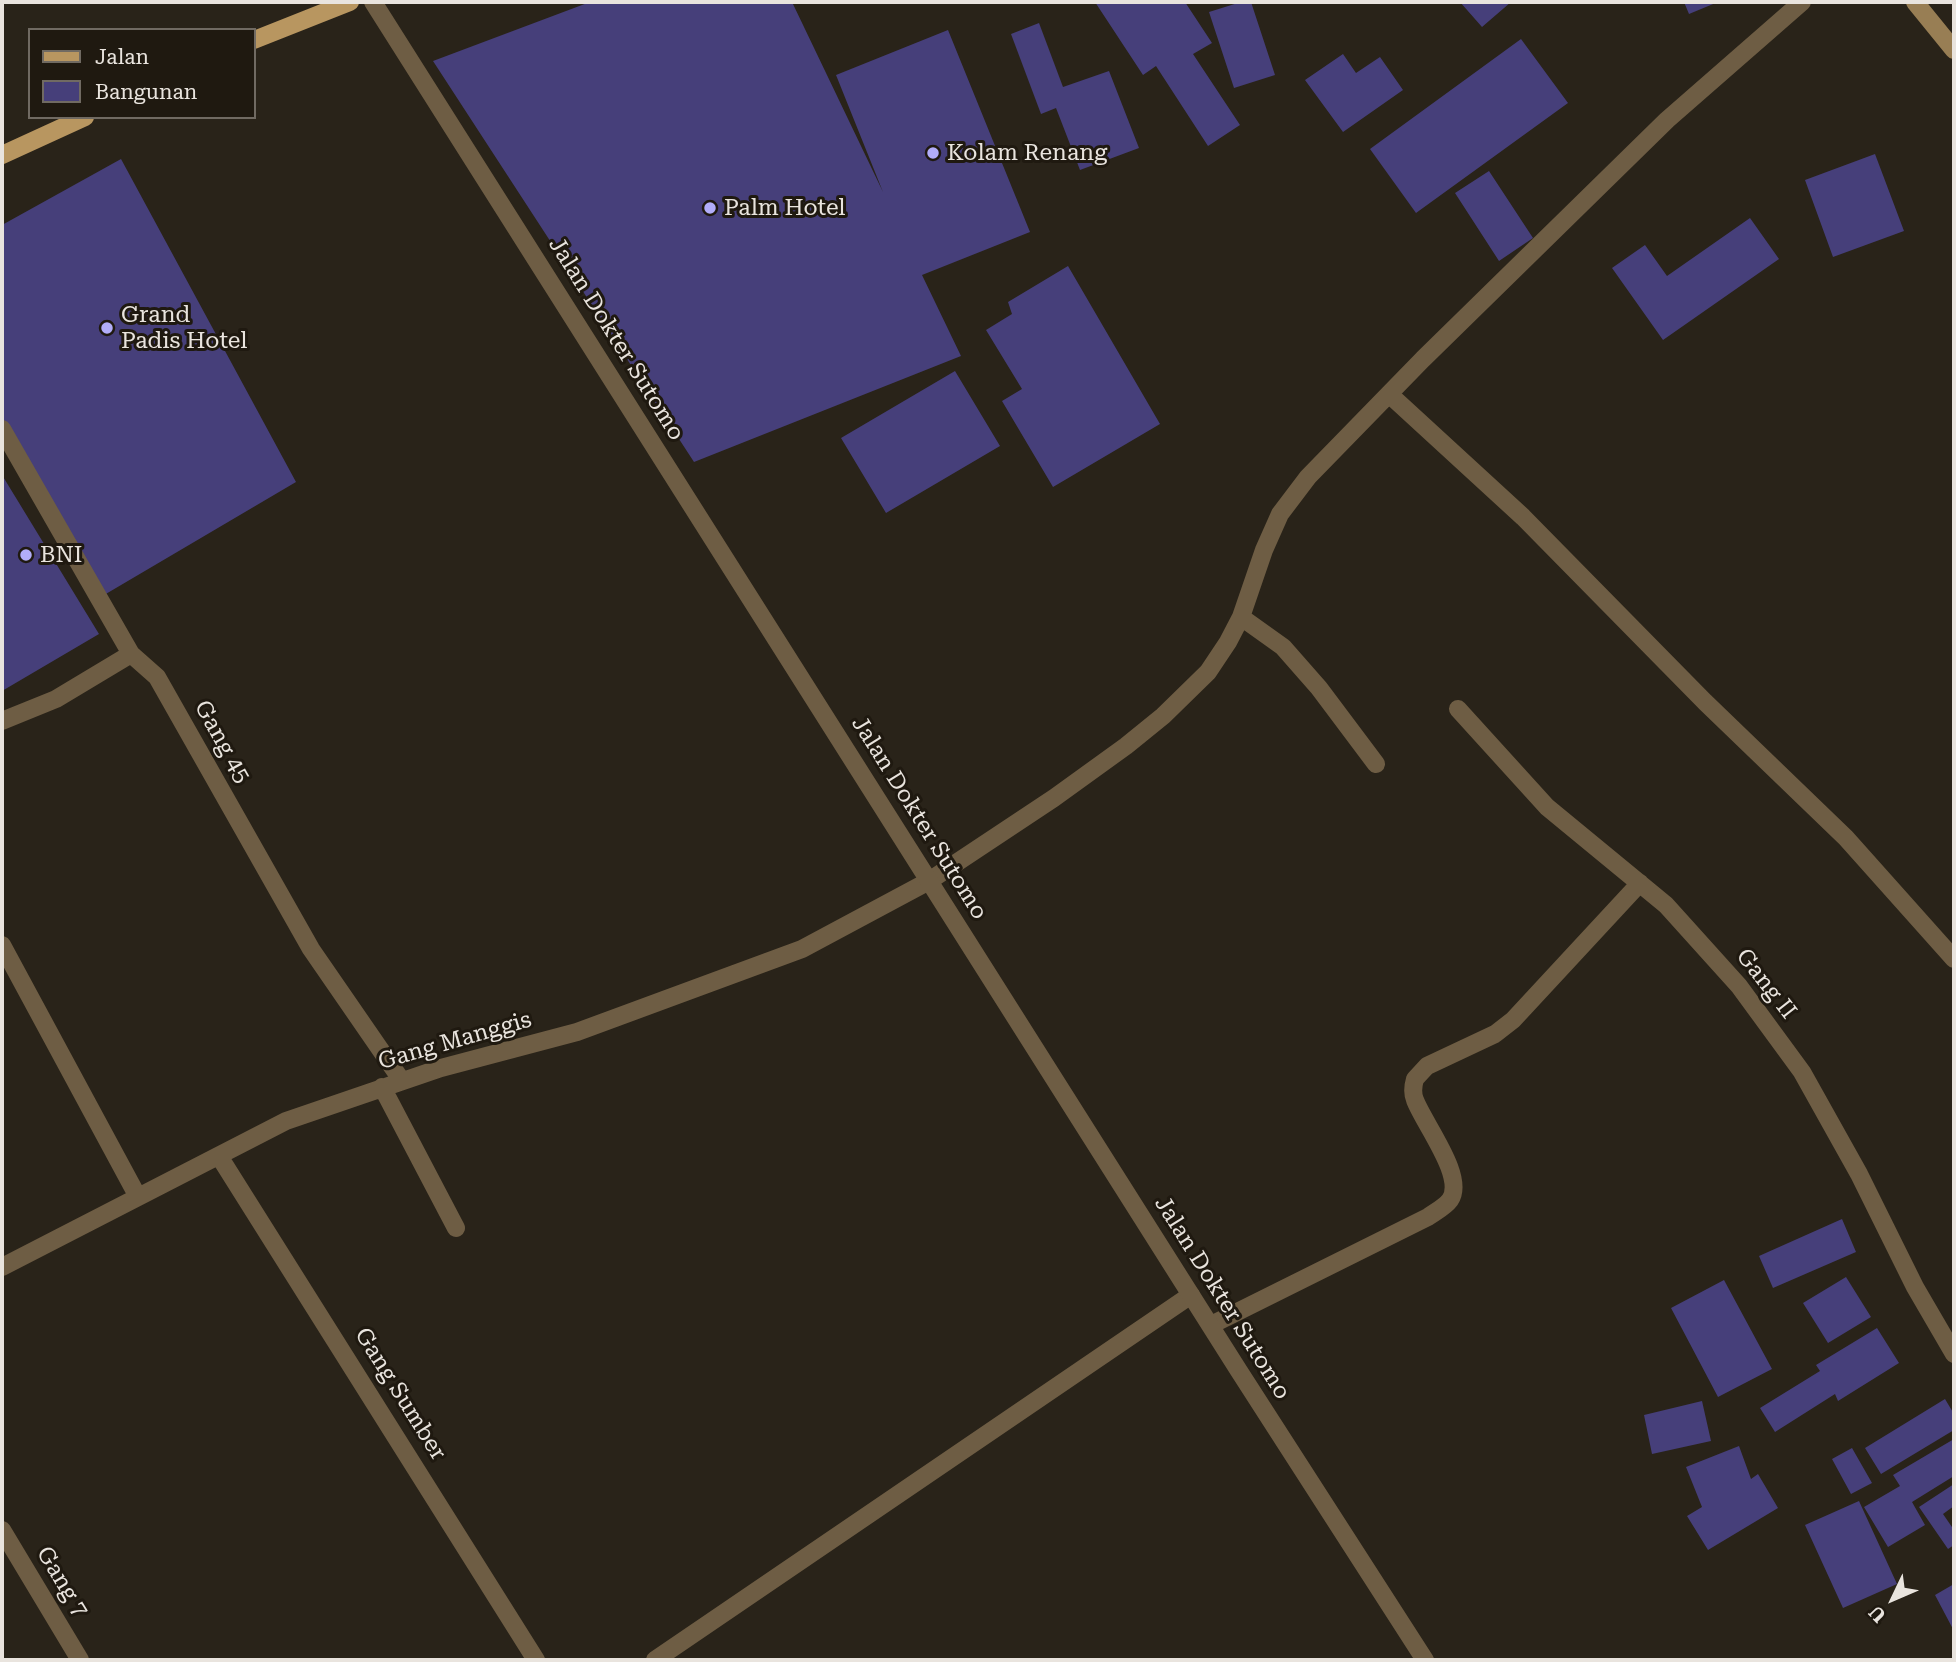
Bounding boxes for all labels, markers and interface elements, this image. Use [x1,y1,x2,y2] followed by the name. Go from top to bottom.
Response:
[28,28,256,119] legend
[95,45,149,69] text: Jalan
[95,80,197,104] text: Bangunan
[947,139,1107,167] place label: Kolam Renang
[925,145,941,161] marker: Kolam Renang
[724,194,845,222] place label: Palm Hotel
[702,200,718,216] marker: Palm Hotel
[542,232,690,446] street label: Jalan Dokter Sutomo
[121,301,247,355] place label: Grand Padis Hotel
[99,320,115,336] marker: Grand Padis Hotel
[40,541,82,569] place label: BNI
[18,547,34,563] marker: BNI
[188,696,256,788] street label: Gang 45
[845,711,993,925] street label: Jalan Dokter Sutomo
[1730,943,1802,1025] street label: Gang II
[375,1006,535,1076] street label: Gang Manggis
[1148,1191,1296,1405] street label: Jalan Dokter Sutomo
[348,1323,452,1465] street label: Gang Sumber
[30,1542,94,1622] street label: Gang 7
[1858,1564,1928,1634] north arrow
[1864,1601,1891,1627] text: U

